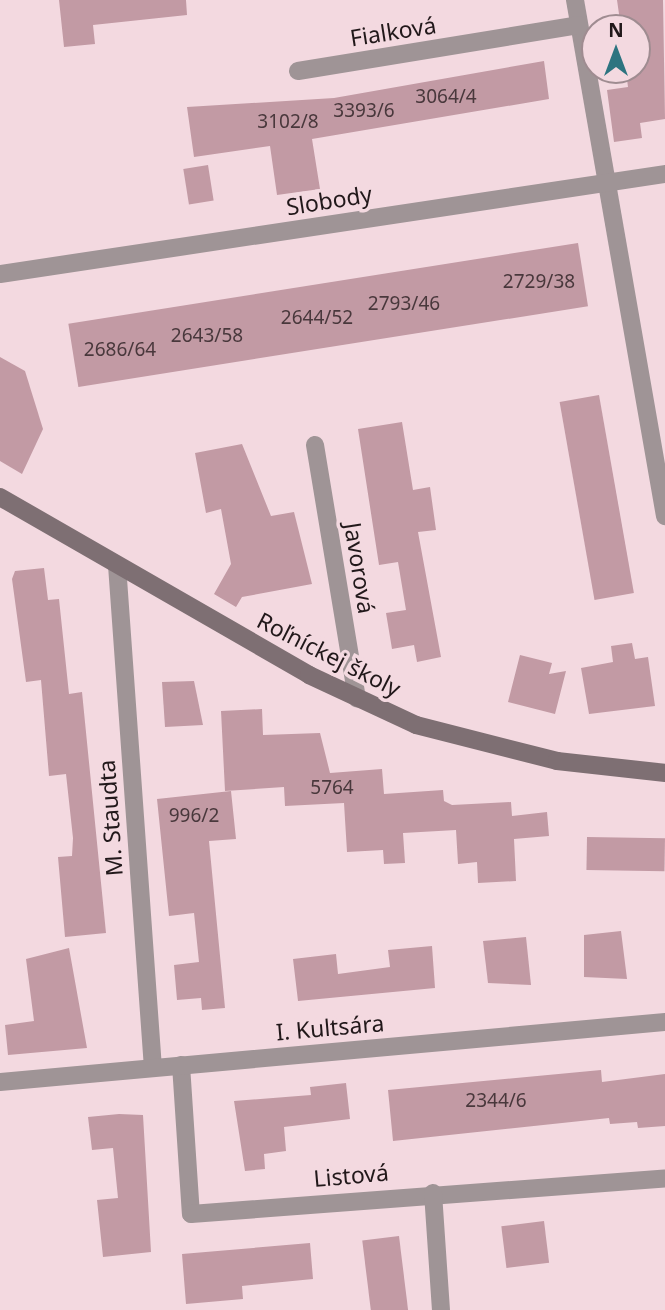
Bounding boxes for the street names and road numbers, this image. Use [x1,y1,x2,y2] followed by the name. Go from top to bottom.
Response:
[348,11,438,51] street label: Fialková
[284,180,374,220] street label: Slobody
[339,520,381,616] street label: Javorová
[253,606,405,702] street label: Roľníckej školy
[92,759,128,877] street label: M. Staudta
[275,1009,385,1045] street label: I. Kultsára
[312,1158,390,1192] street label: Listová

